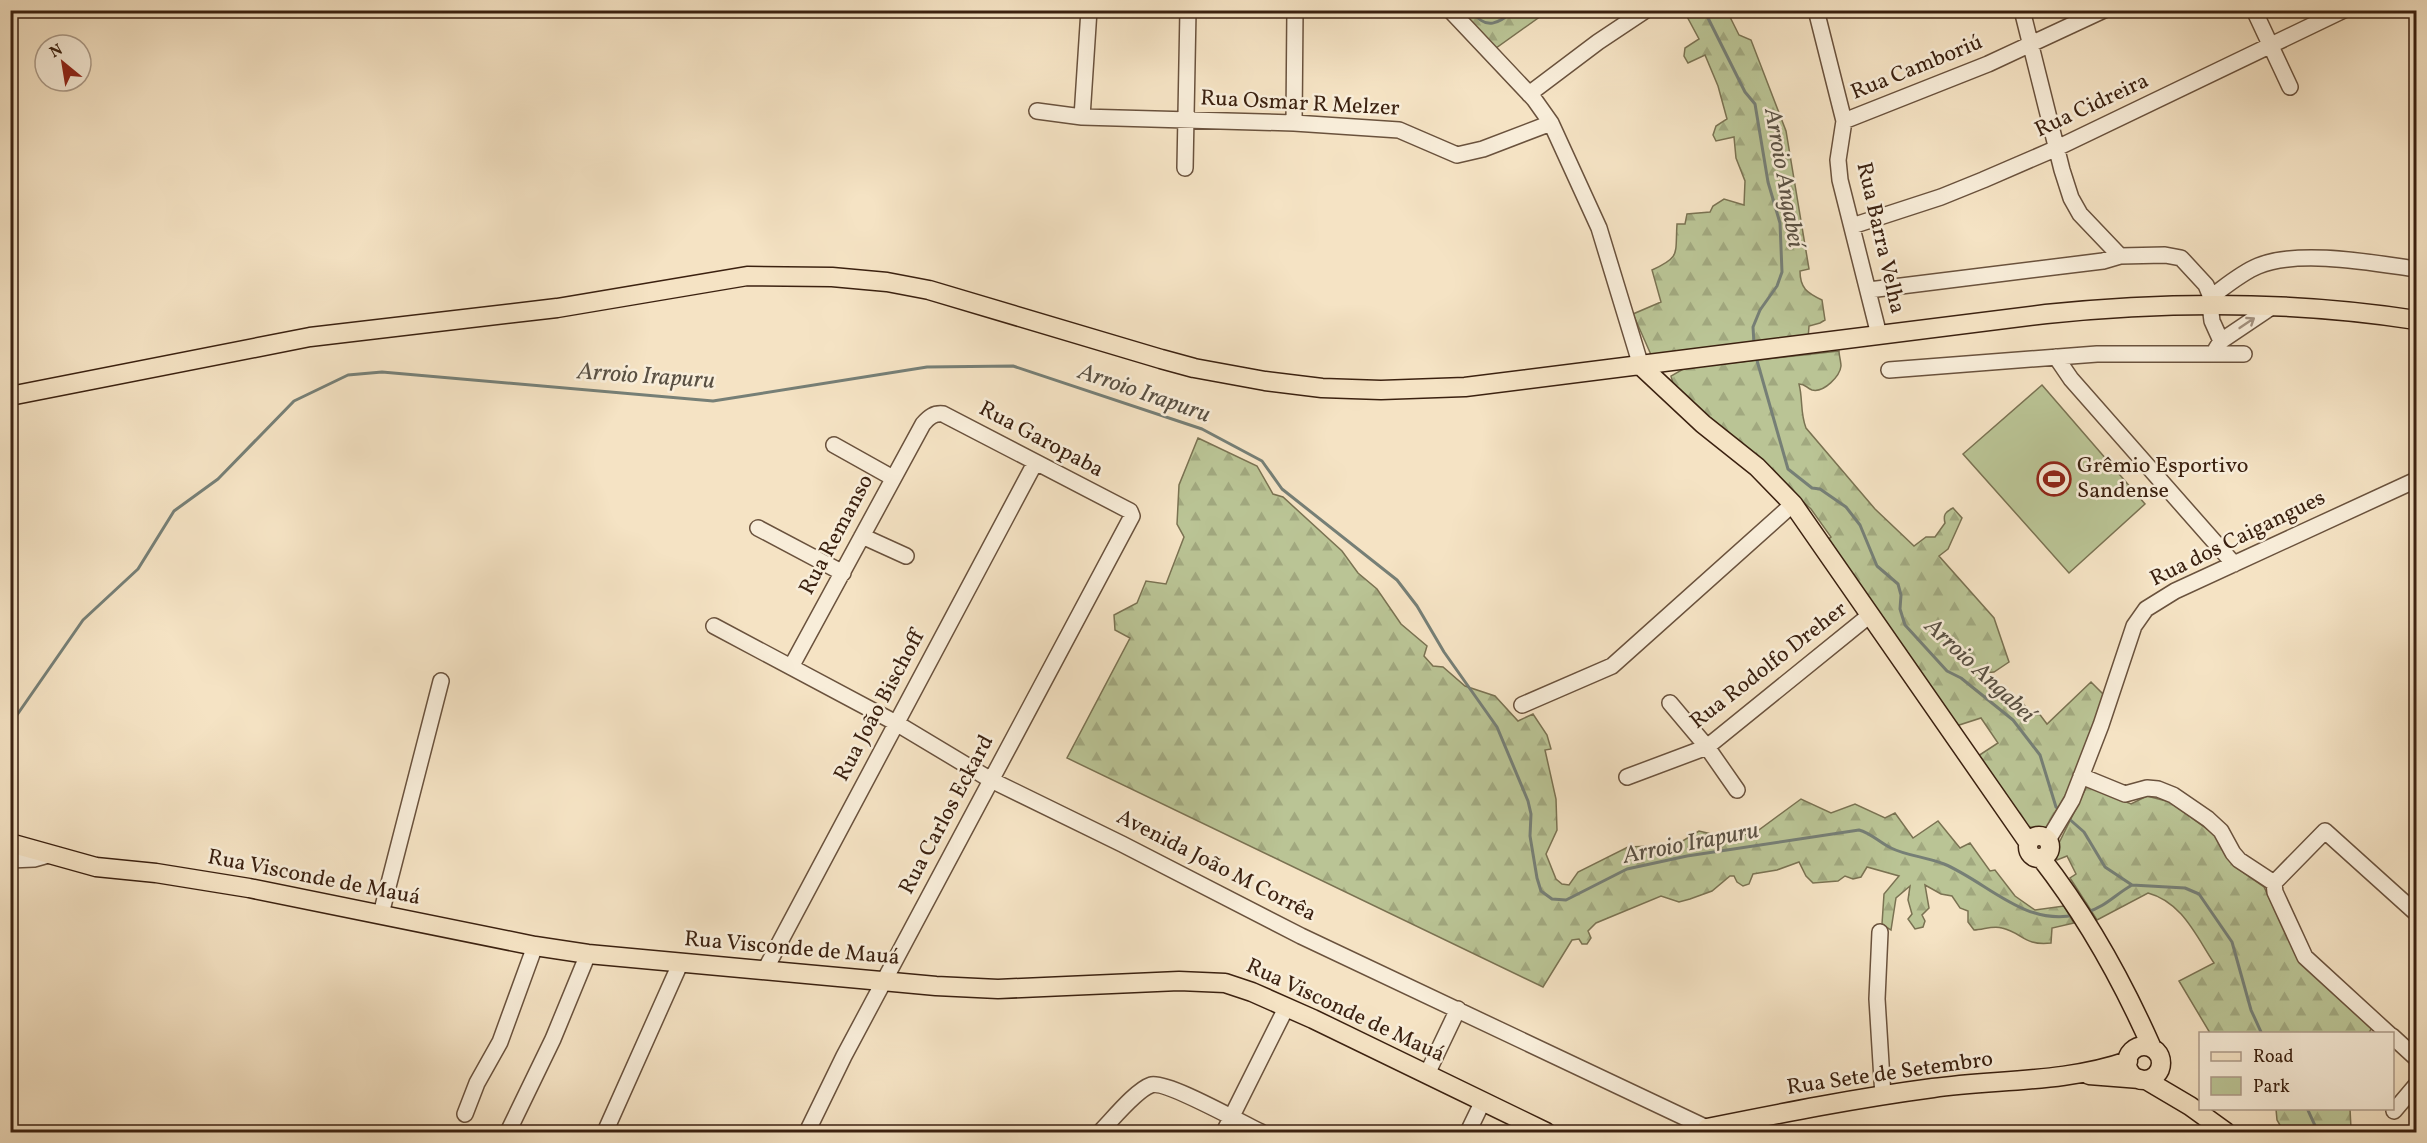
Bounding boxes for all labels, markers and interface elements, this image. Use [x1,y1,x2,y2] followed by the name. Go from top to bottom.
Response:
[1846,27,1988,109] street label: Rua Camboriú
[33,33,93,93] north arrow
[46,39,67,64] text: N
[2030,66,2154,146] street label: Rua Cidreira
[1200,83,1400,125] street label: Rua Osmar R Melzer
[1754,105,1812,252] water label: Arroio Angabeí
[1847,159,1913,317] street label: Rua Barra Velha
[2238,317,2255,329] one-way arrow
[575,355,716,399] water label: Arroio Irapuru
[1072,355,1215,433] water label: Arroio Irapuru
[973,394,1109,486] street label: Rua Garopaba
[2077,451,2249,507] place label: Grêmio Esportivo Sandense
[2036,461,2072,497] sports icon: Grêmio Esportivo Sandense
[792,469,882,601] street label: Rua Remanso
[2145,483,2331,595] street label: Rua dos Caigangues
[1684,595,1854,737] street label: Rua Rodolfo Dreher
[1915,610,2044,733] water label: Arroio Angabeí
[827,623,934,787] street label: Rua João Bischoff
[892,730,1002,900] street label: Rua Carlos Eckard
[1111,802,1321,930] street label: Avenida João M Corrêa
[1619,814,1762,874] water label: Arroio Irapuru
[205,842,423,914] street label: Rua Visconde de Mauá
[683,924,901,974] street label: Rua Visconde de Mauá
[1241,951,1450,1071] street label: Rua Visconde de Mauá
[2199,1032,2394,1110] legend
[1785,1044,1995,1104] street label: Rua Sete de Setembro
[2253,1045,2294,1070] text: Road
[2253,1075,2290,1100] text: Park

